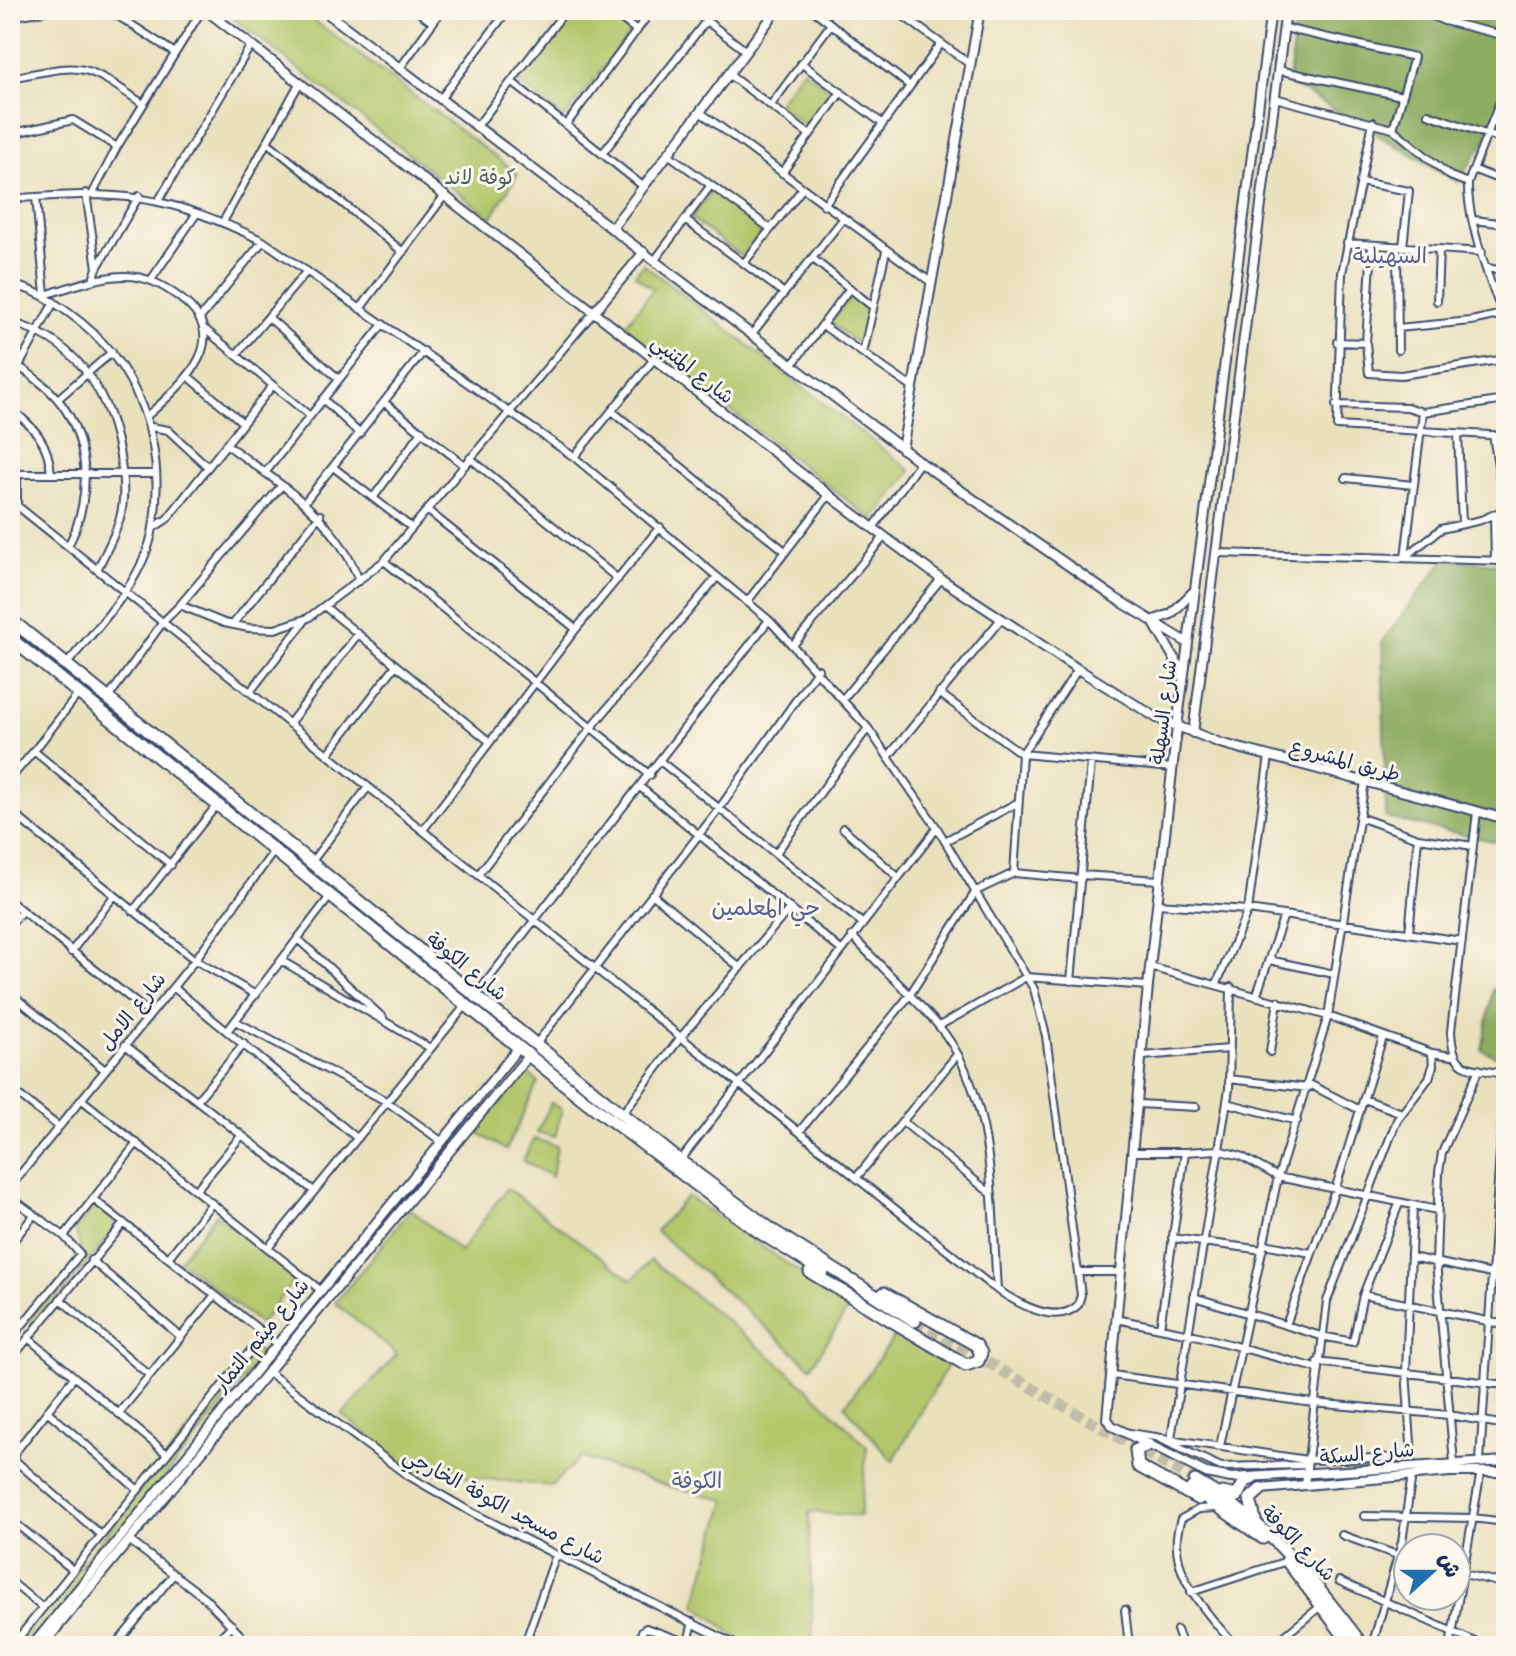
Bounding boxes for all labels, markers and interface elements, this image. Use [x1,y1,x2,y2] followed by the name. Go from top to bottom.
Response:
[444,164,516,191] park label: كوفة لاند
[1353,241,1427,270] district label: السهيلية
[643,329,740,413] street label: شارع المتنبي
[1144,658,1183,766] street label: شارع السهلة
[1287,733,1403,788] street label: طريق المشروع
[712,893,820,927] district label: حي المعلمين
[421,926,513,1007] street label: شارع الكوفة
[93,967,172,1056] street label: شارع الامل
[207,1273,316,1399] street label: شارع ميثم التمار
[1319,1436,1416,1471] street label: شارع السكة
[397,1442,609,1575] street label: شارع مسجد الكوفة الخارجي
[672,1466,722,1495] district label: الكوفة
[1256,1499,1342,1587] street label: شارع الكوفة
[1392,1532,1472,1612] north arrow
[1432,1549,1468,1582] text: ش

